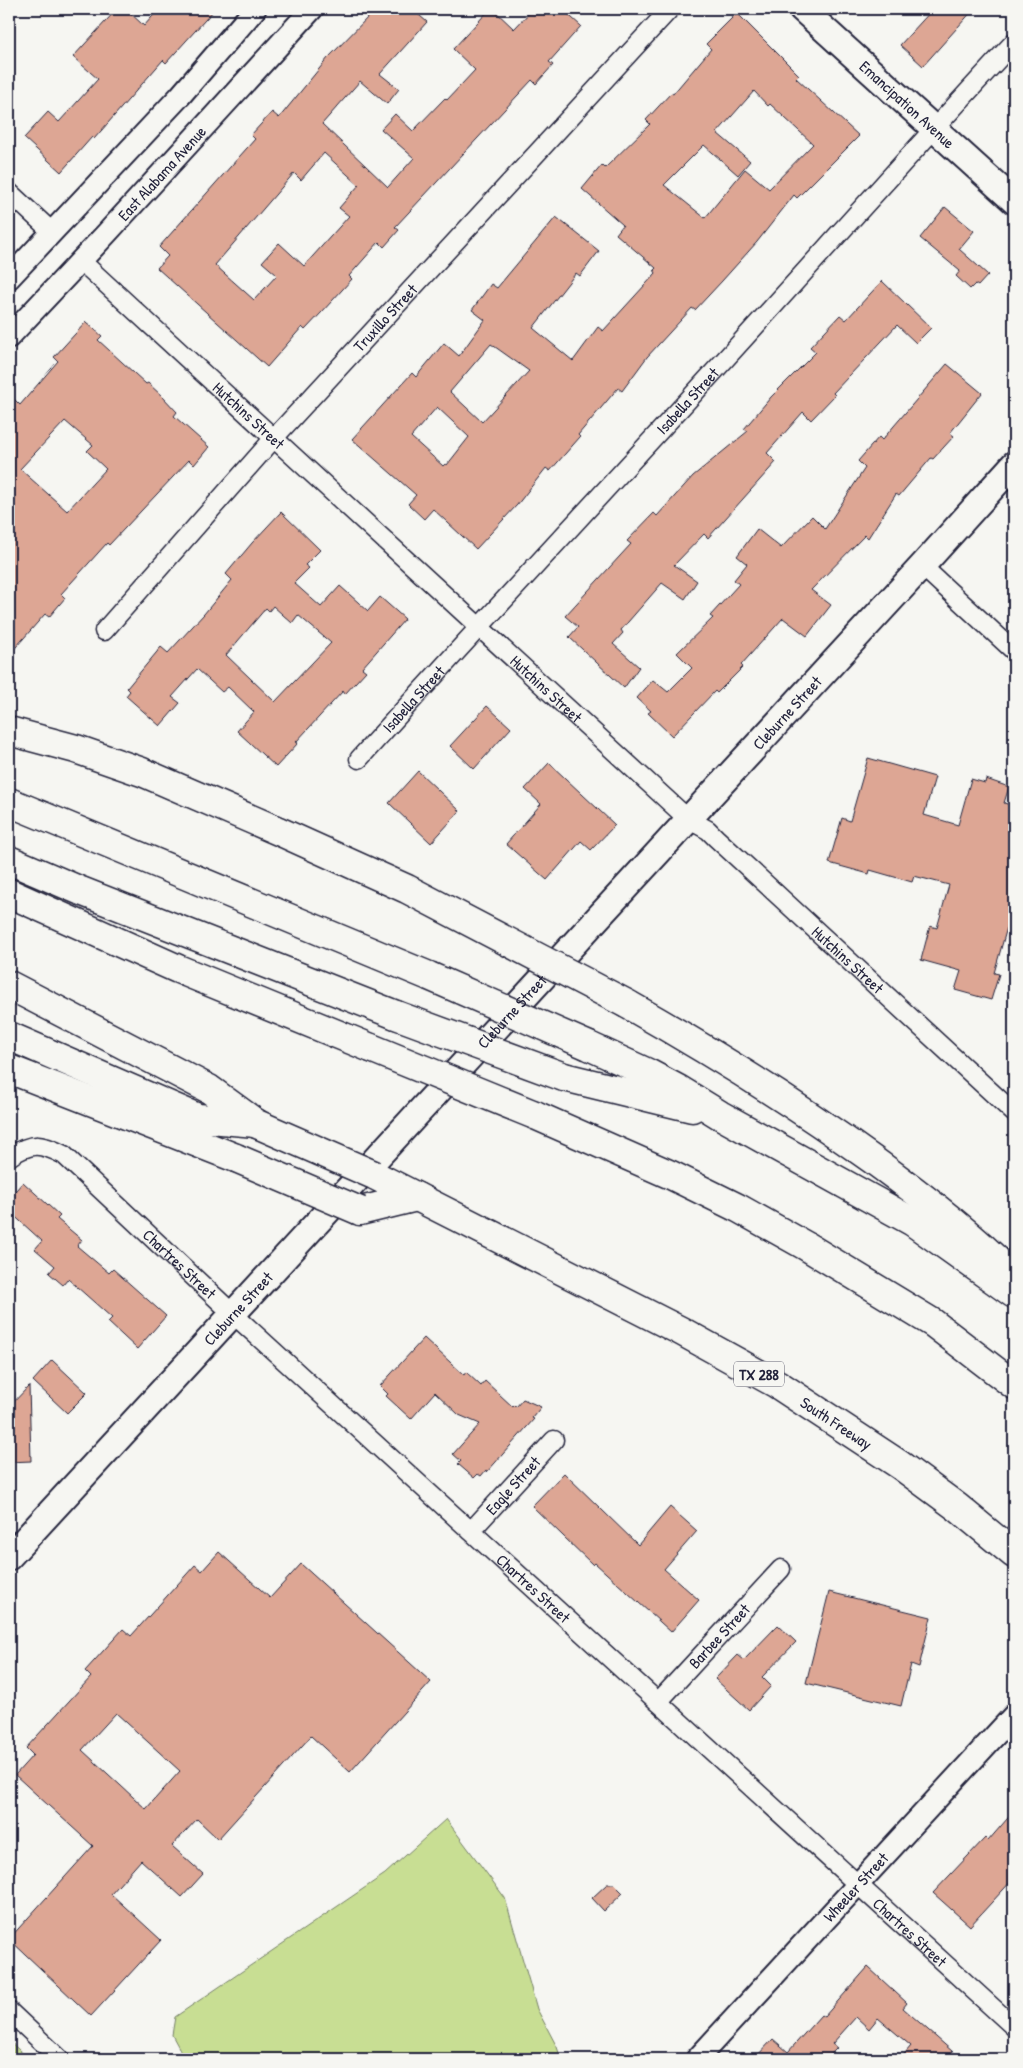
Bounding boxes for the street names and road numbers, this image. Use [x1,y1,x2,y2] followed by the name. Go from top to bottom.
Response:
[855,55,960,154] street label: Emancipation Avenue
[113,120,211,225] street label: East Alabama Avenue
[348,279,422,356] street label: Truxillo Street
[651,362,724,439] street label: Isabella Street
[208,377,290,454] street label: Hutchins Street
[506,650,587,728] street label: Hutchins Street
[377,660,450,737] street label: Isabella Street
[747,671,827,754] street label: Cleburne Street
[807,921,889,999] street label: Hutchins Street
[472,969,552,1053] street label: Cleburne Street
[138,1224,221,1304] street label: Chartres Street
[198,1266,278,1350] street label: Cleburne Street
[734,1362,784,1386] road number: TX 288
[796,1391,877,1455] street label: South Freeway
[480,1451,546,1519] street label: Eagle Street
[492,1549,576,1628] street label: Chartres Street
[684,1598,755,1673] street label: Barbee Street
[818,1847,894,1926] street label: Wheeler Street
[868,1892,952,1972] street label: Chartres Street

